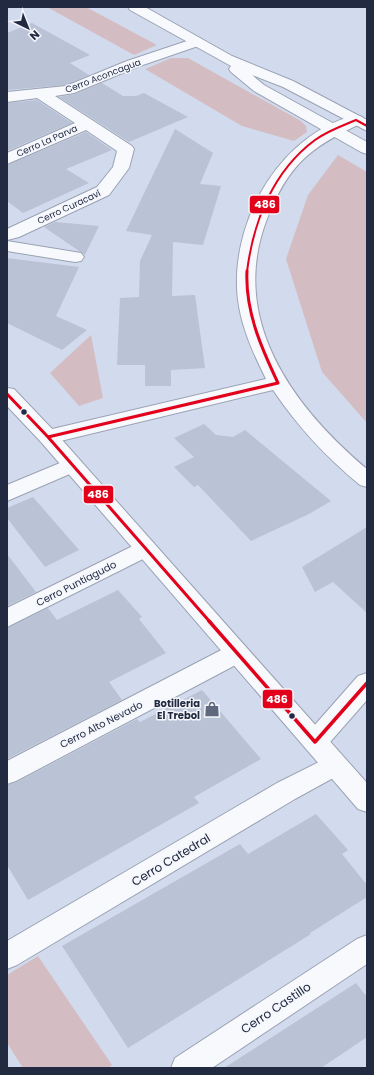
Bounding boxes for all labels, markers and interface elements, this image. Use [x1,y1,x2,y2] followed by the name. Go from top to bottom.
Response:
[8,8,48,48] north arrow
[26,27,43,44] text: N
[64,56,142,96] street label: Cerro Aconcagua
[15,122,79,160] street label: Cerro La Parva
[35,187,103,227] street label: Cerro Curacaví
[249,195,280,214] line badge: 486
[254,196,276,212] text: 486
[19,407,29,417] unlabelled marker
[83,485,114,504] line badge: 486
[87,486,109,502] text: 486
[34,557,119,610] street label: Cerro Puntiagudo
[262,689,293,709] line badge: 486
[266,691,288,707] text: 486
[154,696,200,723] place label: Botilleria El Trebol
[57,697,145,752] street label: Cerro Alto Nevado
[203,700,221,718] shop icon: Botilleria El Trebol
[287,711,297,721] unlabelled marker
[128,829,213,890] street label: Cerro Catedral
[237,978,314,1037] street label: Cerro Castillo

